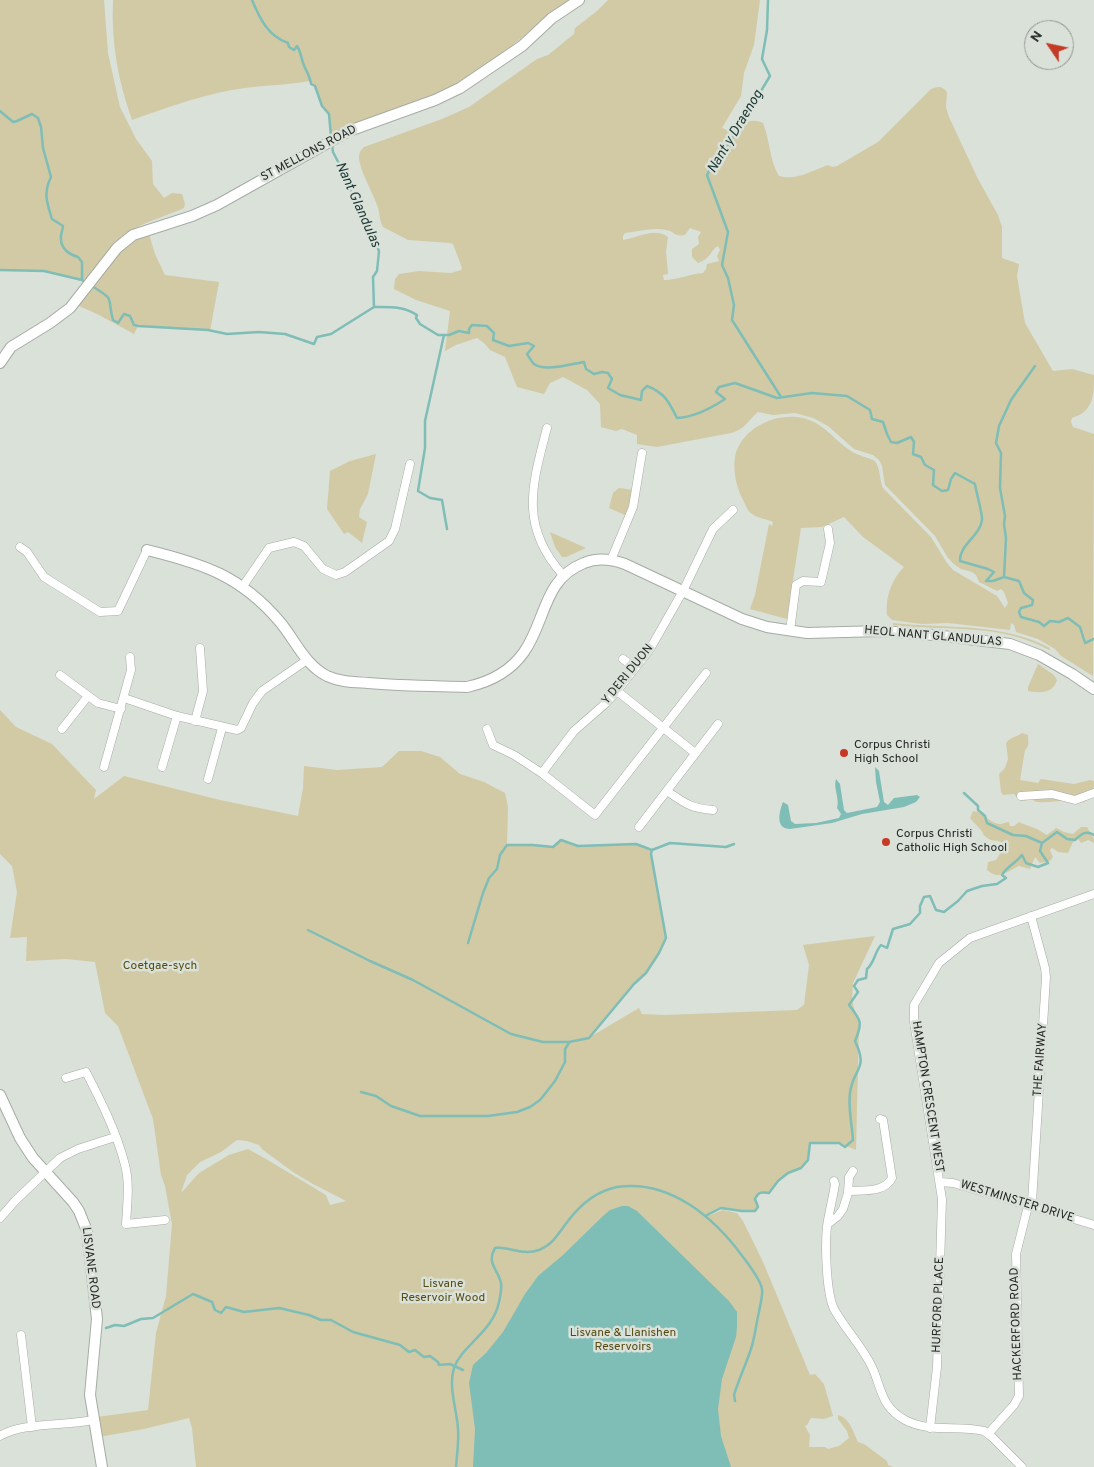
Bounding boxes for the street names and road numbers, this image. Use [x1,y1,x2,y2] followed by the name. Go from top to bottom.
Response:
[259,123,359,185] street label: ST MELLONS ROAD
[864,624,1002,650] street label: HEOL NANT GLANDULAS
[599,642,657,708] street label: Y DERI DUON
[908,1020,946,1174] street label: HAMPTON CRESCENT WEST
[1031,1023,1051,1097] street label: THE FAIRWAY
[958,1178,1076,1226] street label: WESTMINSTER DRIVE
[78,1226,102,1310] street label: LISVANE ROAD
[930,1257,948,1353] street label: HURFORD PLACE
[1008,1267,1026,1381] street label: HACKERFORD ROAD

